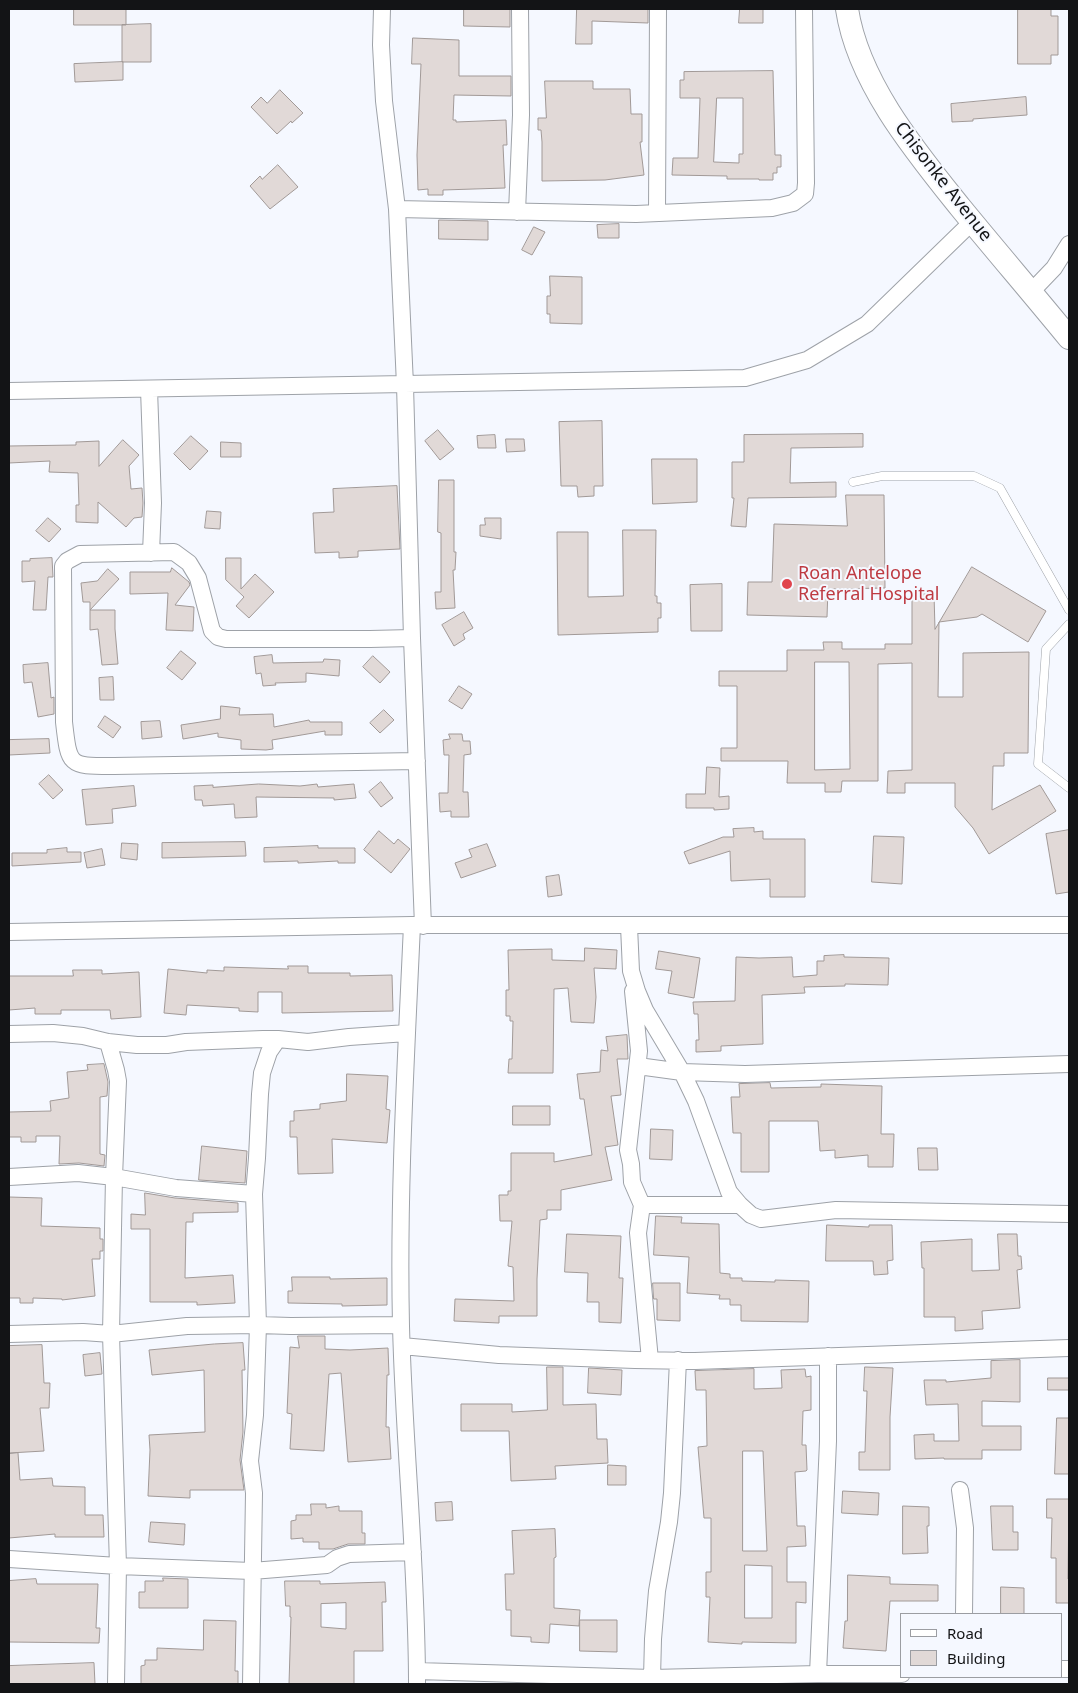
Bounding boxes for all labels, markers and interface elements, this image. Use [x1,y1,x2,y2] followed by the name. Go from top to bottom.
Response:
[890,118,996,246] street label: Chisonke Avenue
[798,563,939,606] place label: Roan Antelope Referral Hospital
[780,577,794,591] marker: Roan Antelope Referral Hospital
[900,1613,1063,1678] legend
[947,1623,983,1643] text: Road
[947,1648,1005,1668] text: Building

